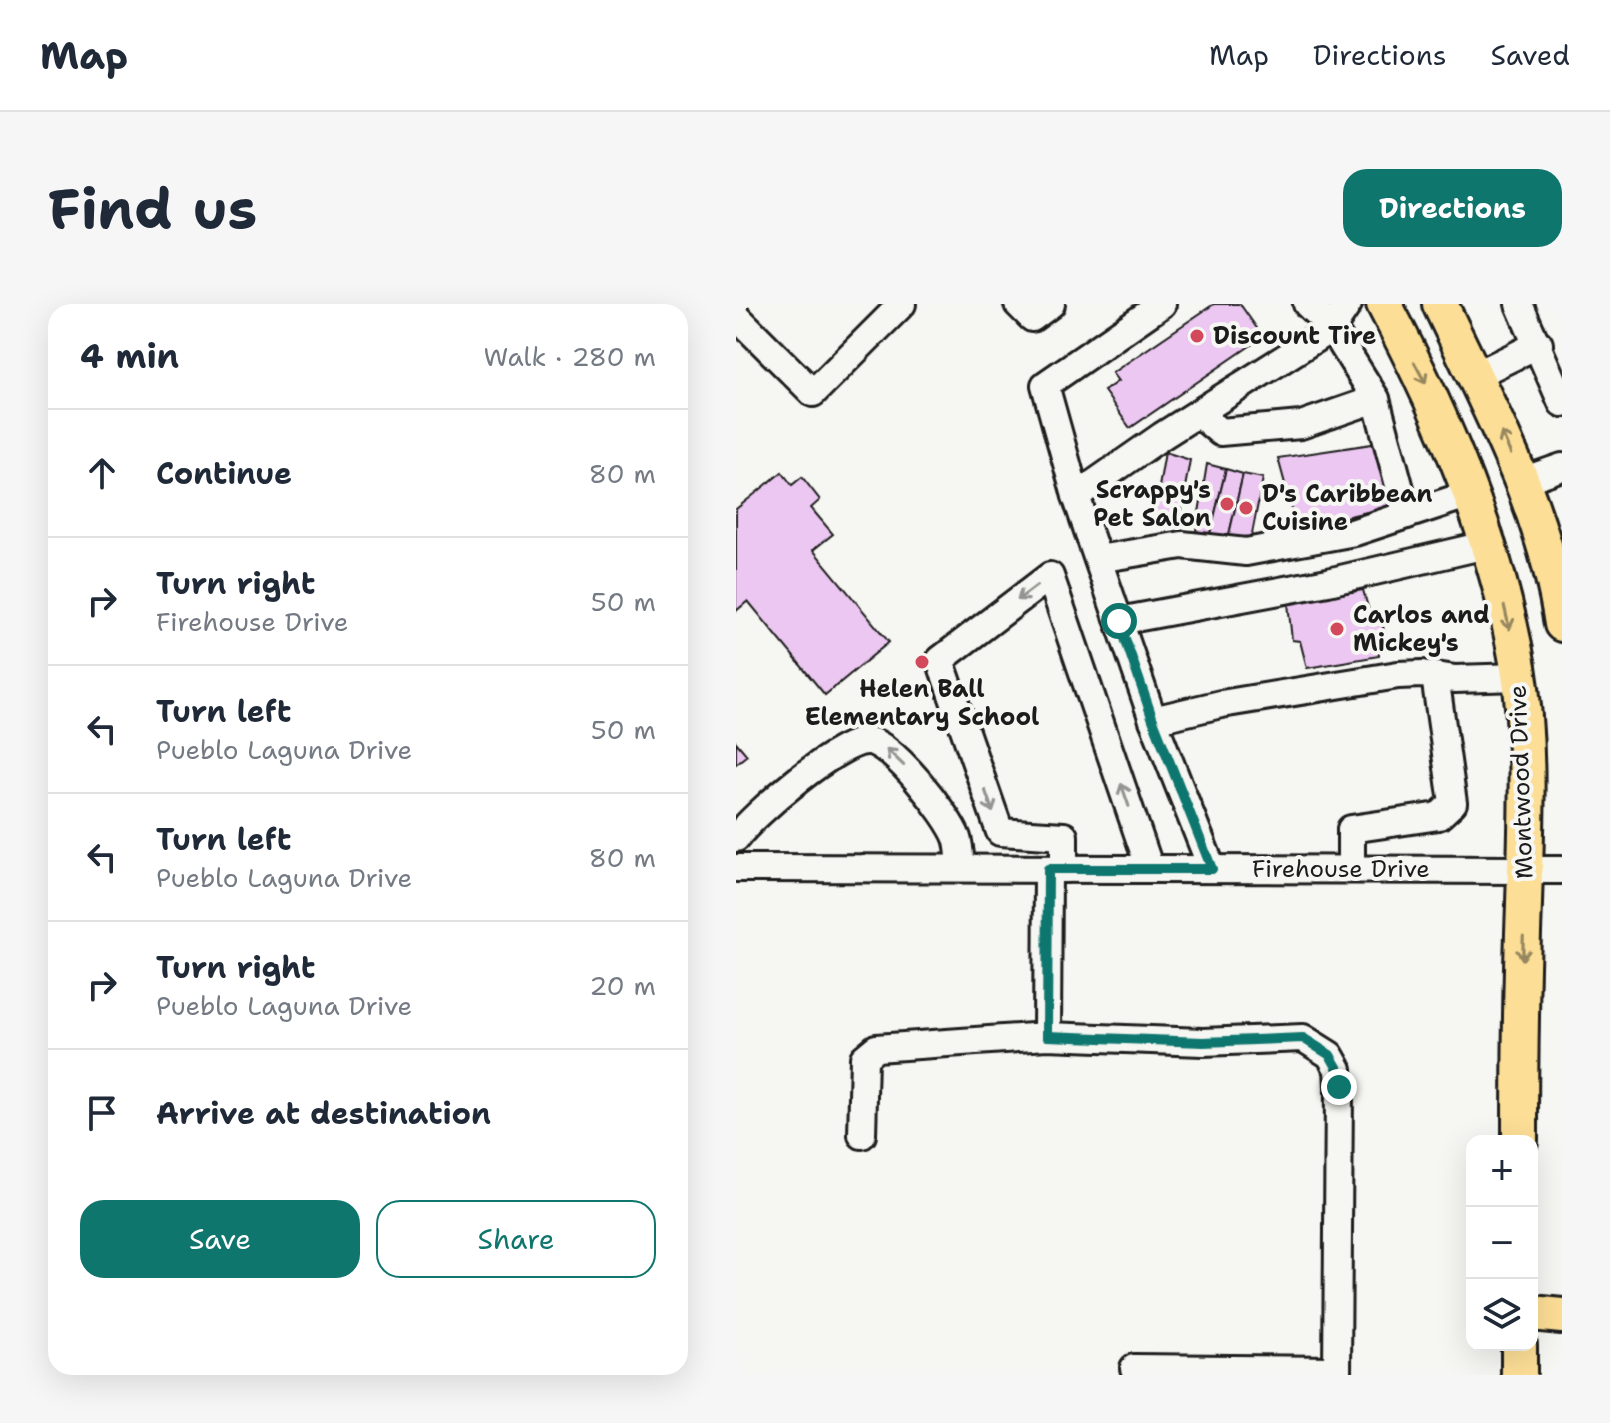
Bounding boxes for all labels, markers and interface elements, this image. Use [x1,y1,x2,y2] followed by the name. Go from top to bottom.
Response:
[40,30,128,81] text: Map
[1209,36,1269,74] text: Map
[1313,36,1447,74] text: Directions
[1491,36,1570,74] text: Saved
[1343,169,1562,247] button: Directions
[48,171,257,246] text: Find us
[1213,320,1376,352] place label: Discount Tire
[1188,327,1206,345] marker: Discount Tire
[80,333,179,379] text: 4 min
[484,339,656,374] text: Walk · 280 m
[1413,361,1429,385] one-way arrow
[1498,431,1513,456] one-way arrow
[80,451,124,495] icon: ahead
[156,453,292,494] text: Continue
[589,456,656,491] text: 80 m
[1093,474,1211,534] place label: Scrappy's Pet Salon
[1262,478,1432,538] place label: D's Caribbean Cuisine
[1218,495,1236,513] marker: Scrappy's Pet Salon
[1237,499,1255,517] marker: D's Caribbean Cuisine
[156,563,315,604] text: Turn right
[80,579,124,623] icon: right
[591,584,656,619] text: 50 m
[1017,584,1038,601] one-way arrow
[1353,599,1490,659] place label: Carlos and Mickey's
[1101,603,1137,639] route start
[156,604,349,639] text: Firehouse Drive
[1500,604,1515,630] one-way arrow
[1328,620,1346,638] marker: Carlos and Mickey's
[913,653,931,671] marker: Helen Ball Elementary School
[805,673,1039,733] place label: Helen Ball Elementary School
[1502,684,1540,880] street label: Montwood Drive
[156,691,291,732] text: Turn left
[80,707,124,751] icon: left
[591,712,656,747] text: 50 m
[156,732,412,767] text: Pueblo Laguna Drive
[885,748,905,766] one-way arrow
[1116,783,1131,808] one-way arrow
[983,788,997,813] one-way arrow
[156,819,291,860] text: Turn left
[80,835,124,879] icon: left
[589,840,656,875] text: 80 m
[1252,853,1430,885] street label: Firehouse Drive
[156,860,412,895] text: Pueblo Laguna Drive
[1515,934,1530,961] one-way arrow
[156,947,315,988] text: Turn right
[80,963,124,1007] icon: right
[589,968,656,1003] text: 20 m
[156,988,412,1023] text: Pueblo Laguna Drive
[1321,1069,1357,1105] route end
[80,1091,124,1135] icon: arrive
[156,1093,491,1134] text: Arrive at destination
[1466,1135,1538,1351] map controls
[1466,1135,1538,1207] button: +
[80,1200,360,1278] button: Save
[376,1200,656,1278] button: Share
[1466,1207,1538,1279] button: −
[1466,1279,1538,1351] button: layers

